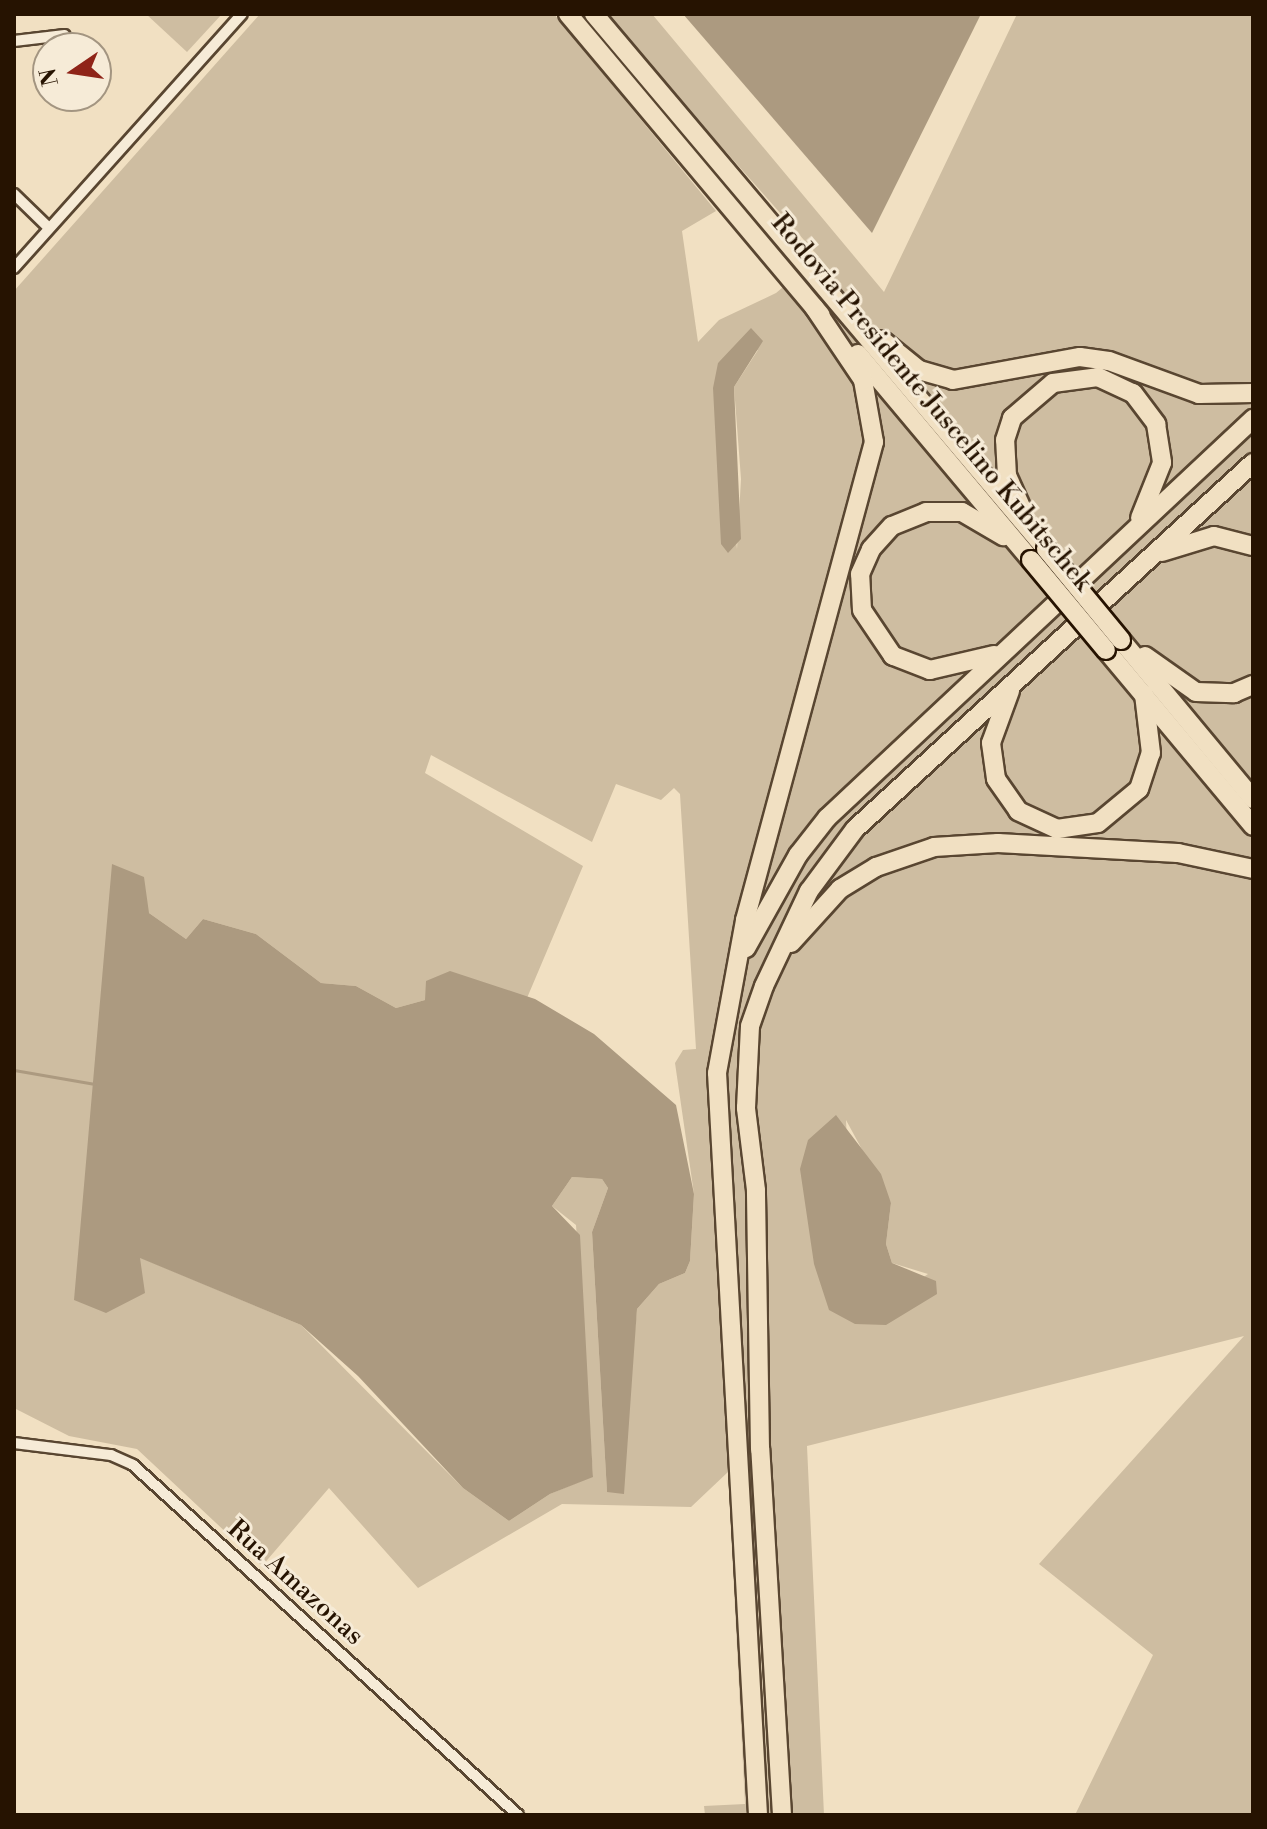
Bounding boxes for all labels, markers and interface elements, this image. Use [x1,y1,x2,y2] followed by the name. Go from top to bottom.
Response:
[32,32,112,112] north arrow
[35,66,65,89] text: N
[764,208,1098,598] street label: Rodovia Presidente Juscelino Kubitschek
[221,1514,369,1652] street label: Rua Amazonas

